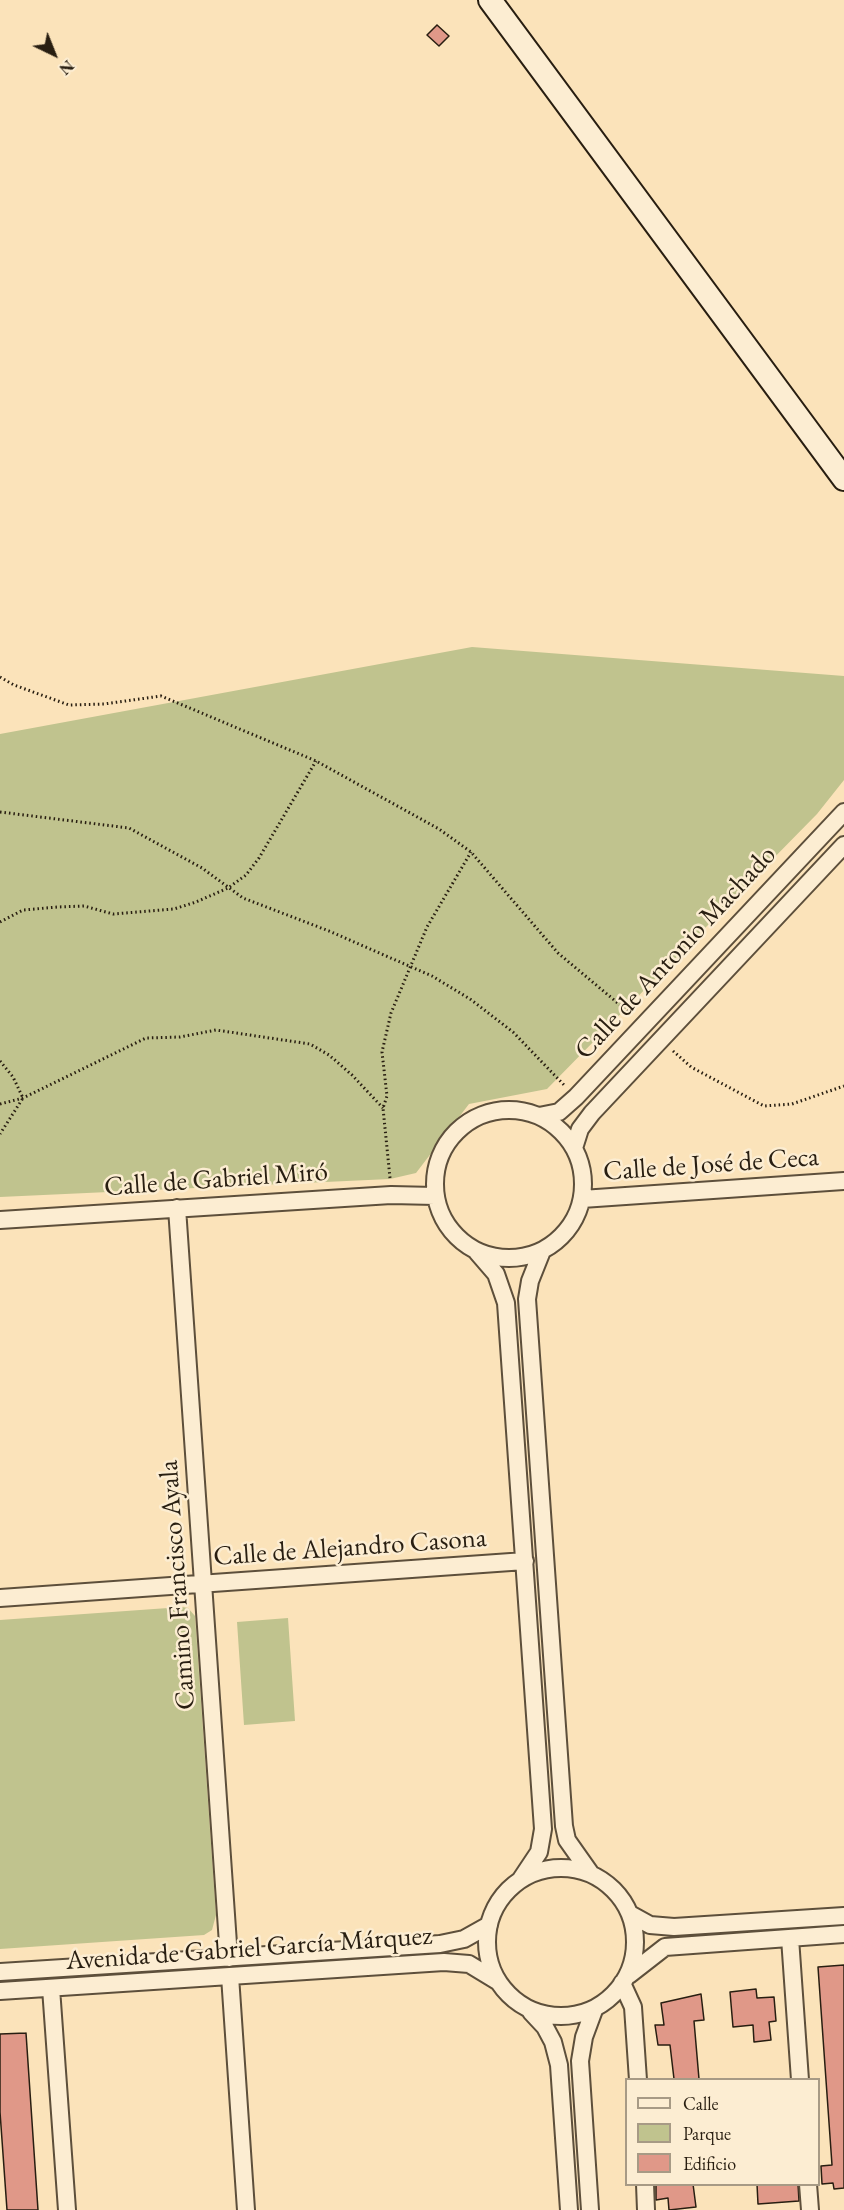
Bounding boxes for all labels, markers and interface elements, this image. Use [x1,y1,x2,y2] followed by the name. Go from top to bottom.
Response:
[24,24,84,84] north arrow
[55,55,79,80] text: N
[569,840,783,1066] street label: Calle de Antonio Machado
[602,1141,820,1189] street label: Calle de José de Ceca
[103,1156,329,1204] street label: Calle de Gabriel Miró
[153,1459,203,1711] street label: Camino Francisco Ayala
[212,1522,488,1574] street label: Calle de Alejandro Casona
[65,1920,433,1978] street label: Avenida de Gabriel García Márquez
[625,2078,820,2186] legend
[683,2092,719,2115] text: Calle
[683,2122,731,2145] text: Parque
[683,2152,736,2175] text: Edificio

